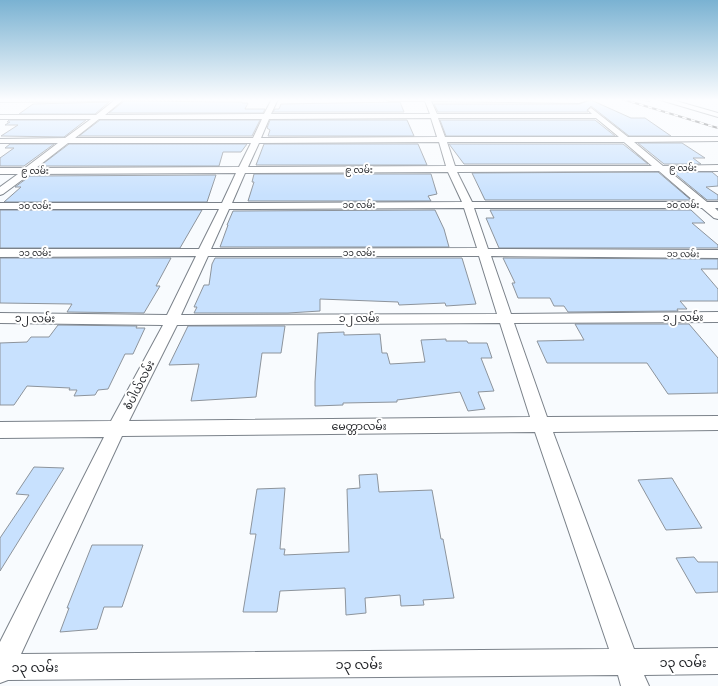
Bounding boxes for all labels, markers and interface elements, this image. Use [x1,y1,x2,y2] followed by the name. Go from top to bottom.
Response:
[669,162,697,175] street label: ၉ လမ်း
[345,164,373,177] street label: ၉ လမ်း
[21,165,49,178] street label: ၉ လမ်း
[343,199,375,211] street label: ၁၀ လမ်း
[667,199,699,211] street label: ၁၀ လမ်း
[19,200,51,212] street label: ၁၀ လမ်း
[19,247,51,259] street label: ၁၁ လမ်း
[343,247,375,259] street label: ၁၁ လမ်း
[667,248,699,260] street label: ၁၁ လမ်း
[663,310,703,326] street label: ၁၂ လမ်း
[15,311,56,327] street label: ၁၂ လမ်း
[339,311,379,327] street label: ၁၂ လမ်း
[121,358,158,412] street label: စံပါယ်လမ်း
[331,419,387,435] street label: မေတ္တာလမ်း
[659,654,707,673] street label: ၁၃ လမ်း
[335,656,383,675] street label: ၁၃ လမ်း
[11,659,59,678] street label: ၁၃ လမ်း

